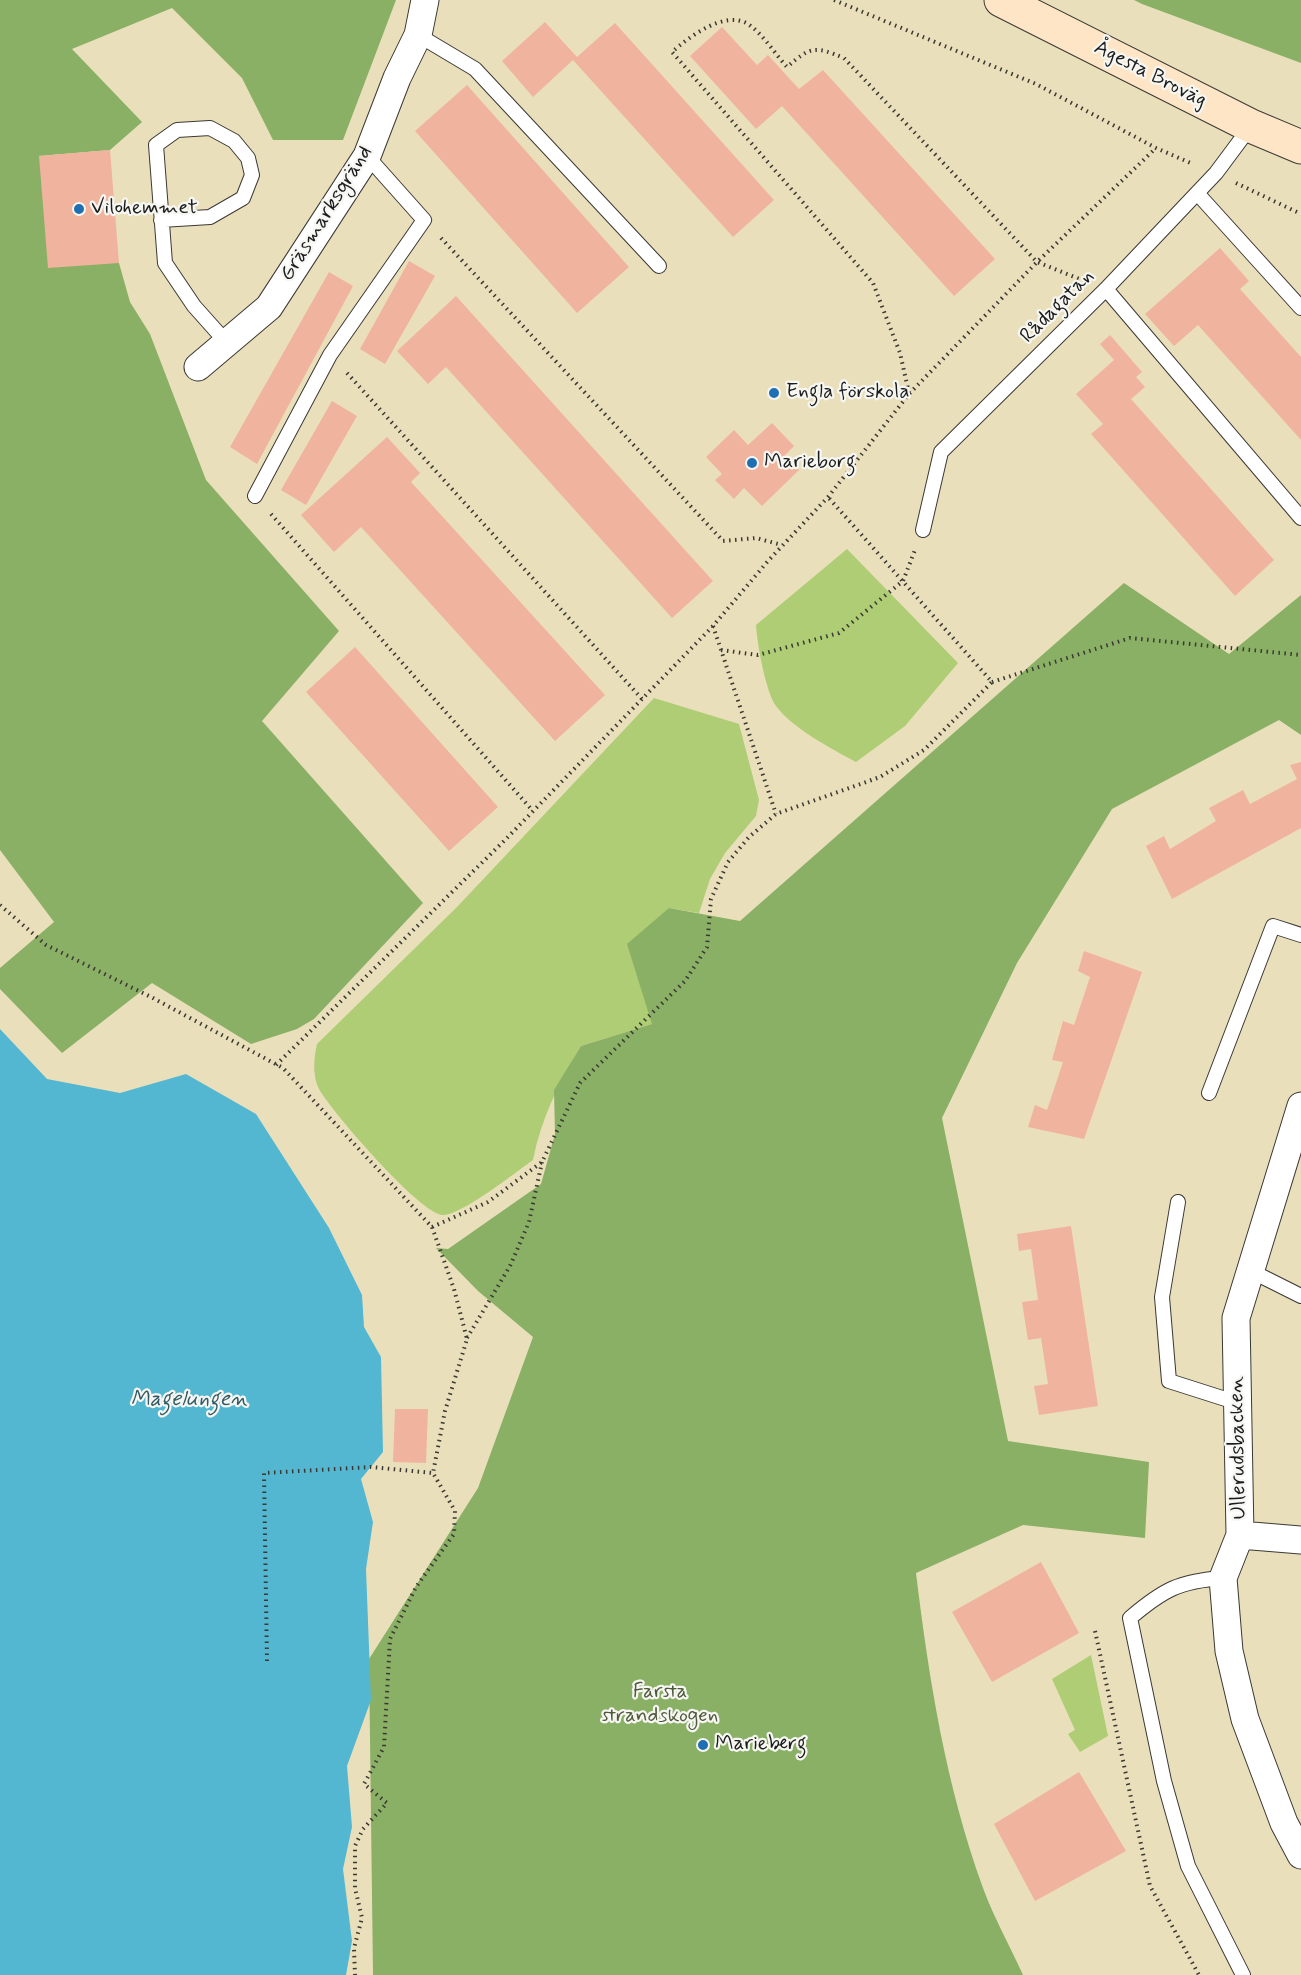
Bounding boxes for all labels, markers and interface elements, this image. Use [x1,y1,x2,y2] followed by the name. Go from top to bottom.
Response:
[1089,36,1211,114] street label: Ågesta Broväg
[275,142,379,286] street label: Gräsmarksgränd
[91,196,198,222] place label: Vilohemmet
[72,202,86,216] marker: Vilohemmet
[1016,265,1100,349] street label: Rådagatan
[786,380,909,406] place label: Engla förskola
[767,386,781,400] marker: Engla förskola
[764,450,856,476] place label: Marieborg
[745,456,759,470] marker: Marieborg
[1225,1376,1253,1520] street label: Ullerudsbacken
[130,1387,248,1413] water label: Magelungen
[602,1680,718,1730] park label: Farsta strandskogen
[715,1732,807,1758] place label: Marieberg
[696,1738,710,1752] marker: Marieberg

